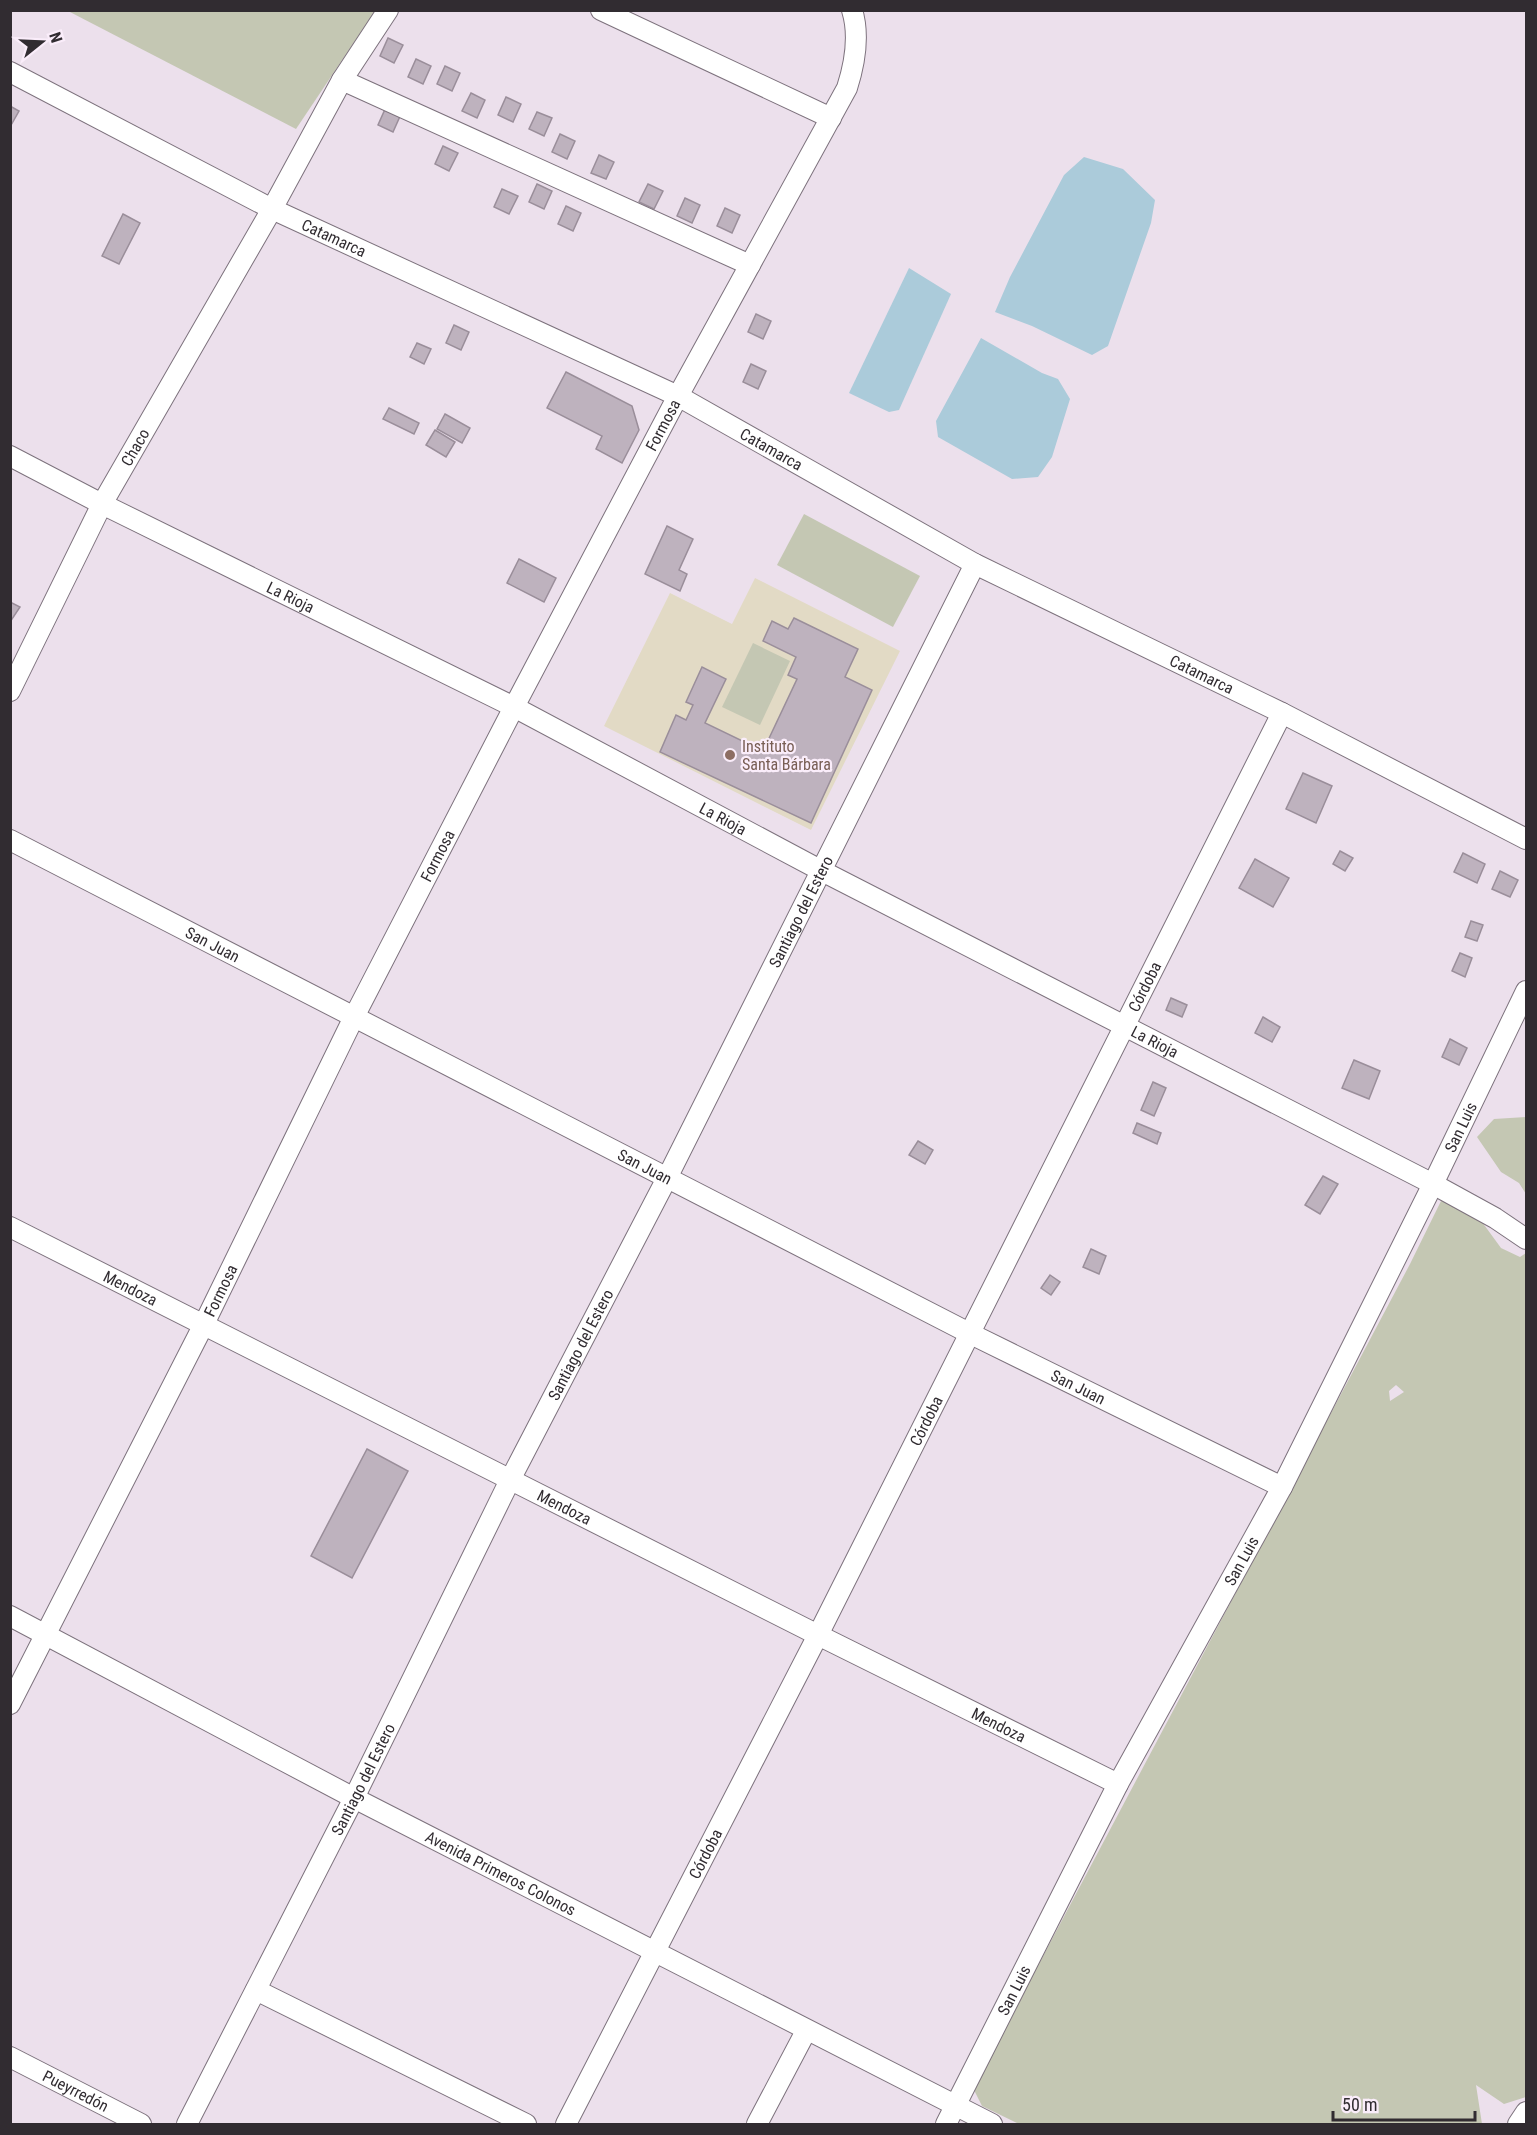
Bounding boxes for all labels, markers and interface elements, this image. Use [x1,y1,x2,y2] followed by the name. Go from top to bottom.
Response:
[12,12,72,72] north arrow
[45,30,66,45] text: N
[299,215,369,261] street label: Catamarca
[641,396,684,454] street label: Formosa
[737,424,806,474] street label: Catamarca
[117,425,153,469] street label: Chaco
[264,577,317,617] street label: La Rioja
[1167,651,1237,698] street label: Catamarca
[742,737,831,774] place label: Instituto Santa Bárbara
[723,748,737,762] marker: Instituto Santa Bárbara
[696,798,750,839] street label: La Rioja
[416,827,458,885] street label: Formosa
[765,853,837,970] street label: Santiago del Estero
[183,922,243,966] street label: San Juan
[1124,958,1165,1015] street label: Córdoba
[1128,1022,1182,1061] street label: La Rioja
[1440,1099,1481,1155] street label: San Luis
[615,1145,675,1188] street label: San Juan
[200,1261,241,1320] street label: Formosa
[100,1266,161,1309] street label: Mendoza
[544,1286,617,1403] street label: Santiago del Estero
[1048,1365,1109,1408] street label: San Juan
[905,1393,946,1449] street label: Córdoba
[534,1485,594,1528] street label: Mendoza
[1220,1533,1262,1589] street label: San Luis
[969,1703,1029,1746] street label: Mendoza
[327,1720,399,1838] street label: Santiago del Estero
[685,1826,726,1882] street label: Córdoba
[422,1827,579,1919] street label: Avenida Primeros Colonos
[993,1962,1034,2018] street label: San Luis
[40,2066,112,2115] street label: Pueyrredón
[1333,2084,1476,2122] scale bar
[1342,2094,1377,2115] text: 50 m

